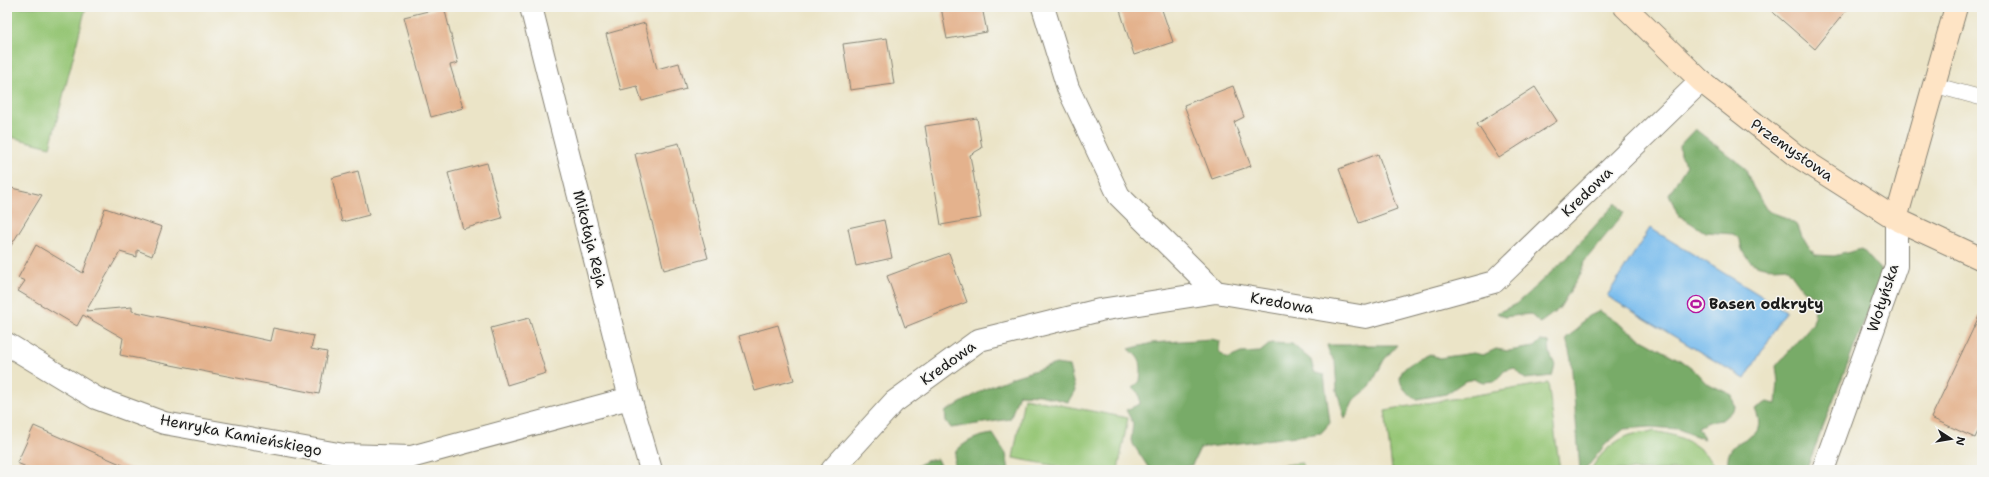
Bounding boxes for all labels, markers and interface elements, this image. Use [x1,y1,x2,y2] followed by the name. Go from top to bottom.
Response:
[1747,114,1838,186] street label: Przemysłowa
[1557,162,1617,221] street label: Kredowa
[568,188,612,290] street label: Mikołaja Reja
[1863,261,1904,335] street label: Wołyńska
[1249,288,1316,319] street label: Kredowa
[1686,294,1706,314] sports icon: Basen odkryty
[1709,294,1823,314] place label: Basen odkryty
[916,336,980,390] street label: Kredowa
[158,409,324,461] street label: Henryka Kamieńskiego
[1931,419,1971,459] north arrow
[1952,435,1969,447] text: N

